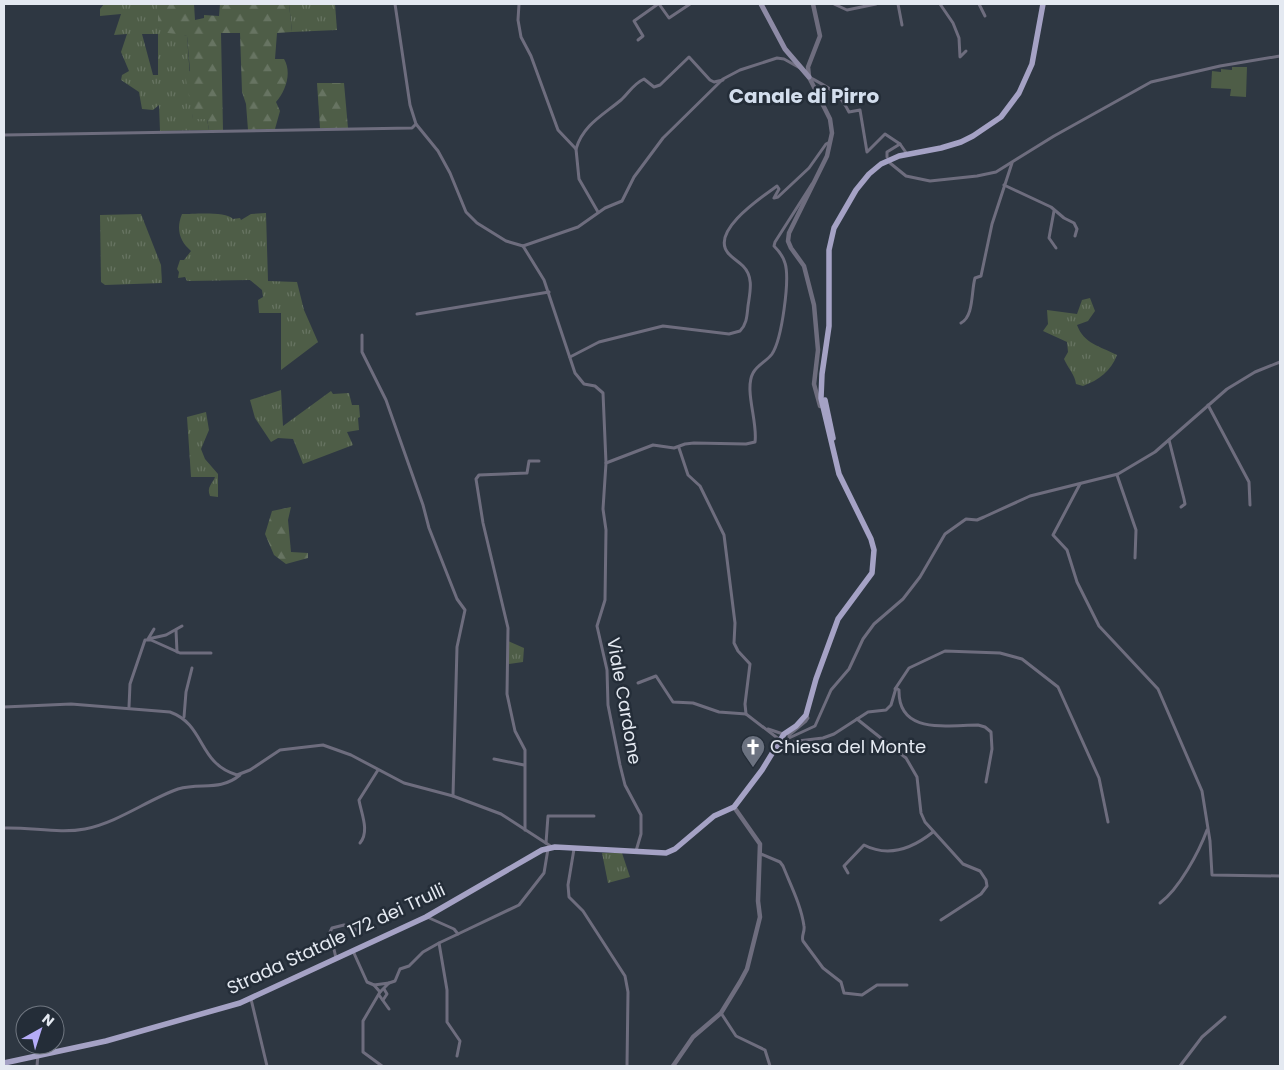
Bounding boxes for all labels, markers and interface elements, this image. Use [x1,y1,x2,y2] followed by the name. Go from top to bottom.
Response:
[729,82,879,110] district label: Canale di Pirro
[601,636,648,766] street label: Viale Cardone
[740,734,766,768] church icon: Chiesa del Monte
[770,734,926,759] place label: Chiesa del Monte
[223,877,449,1000] street label: Strada Statale 172 dei Trulli
[15,1005,65,1055] north arrow
[38,1009,59,1031] text: N

